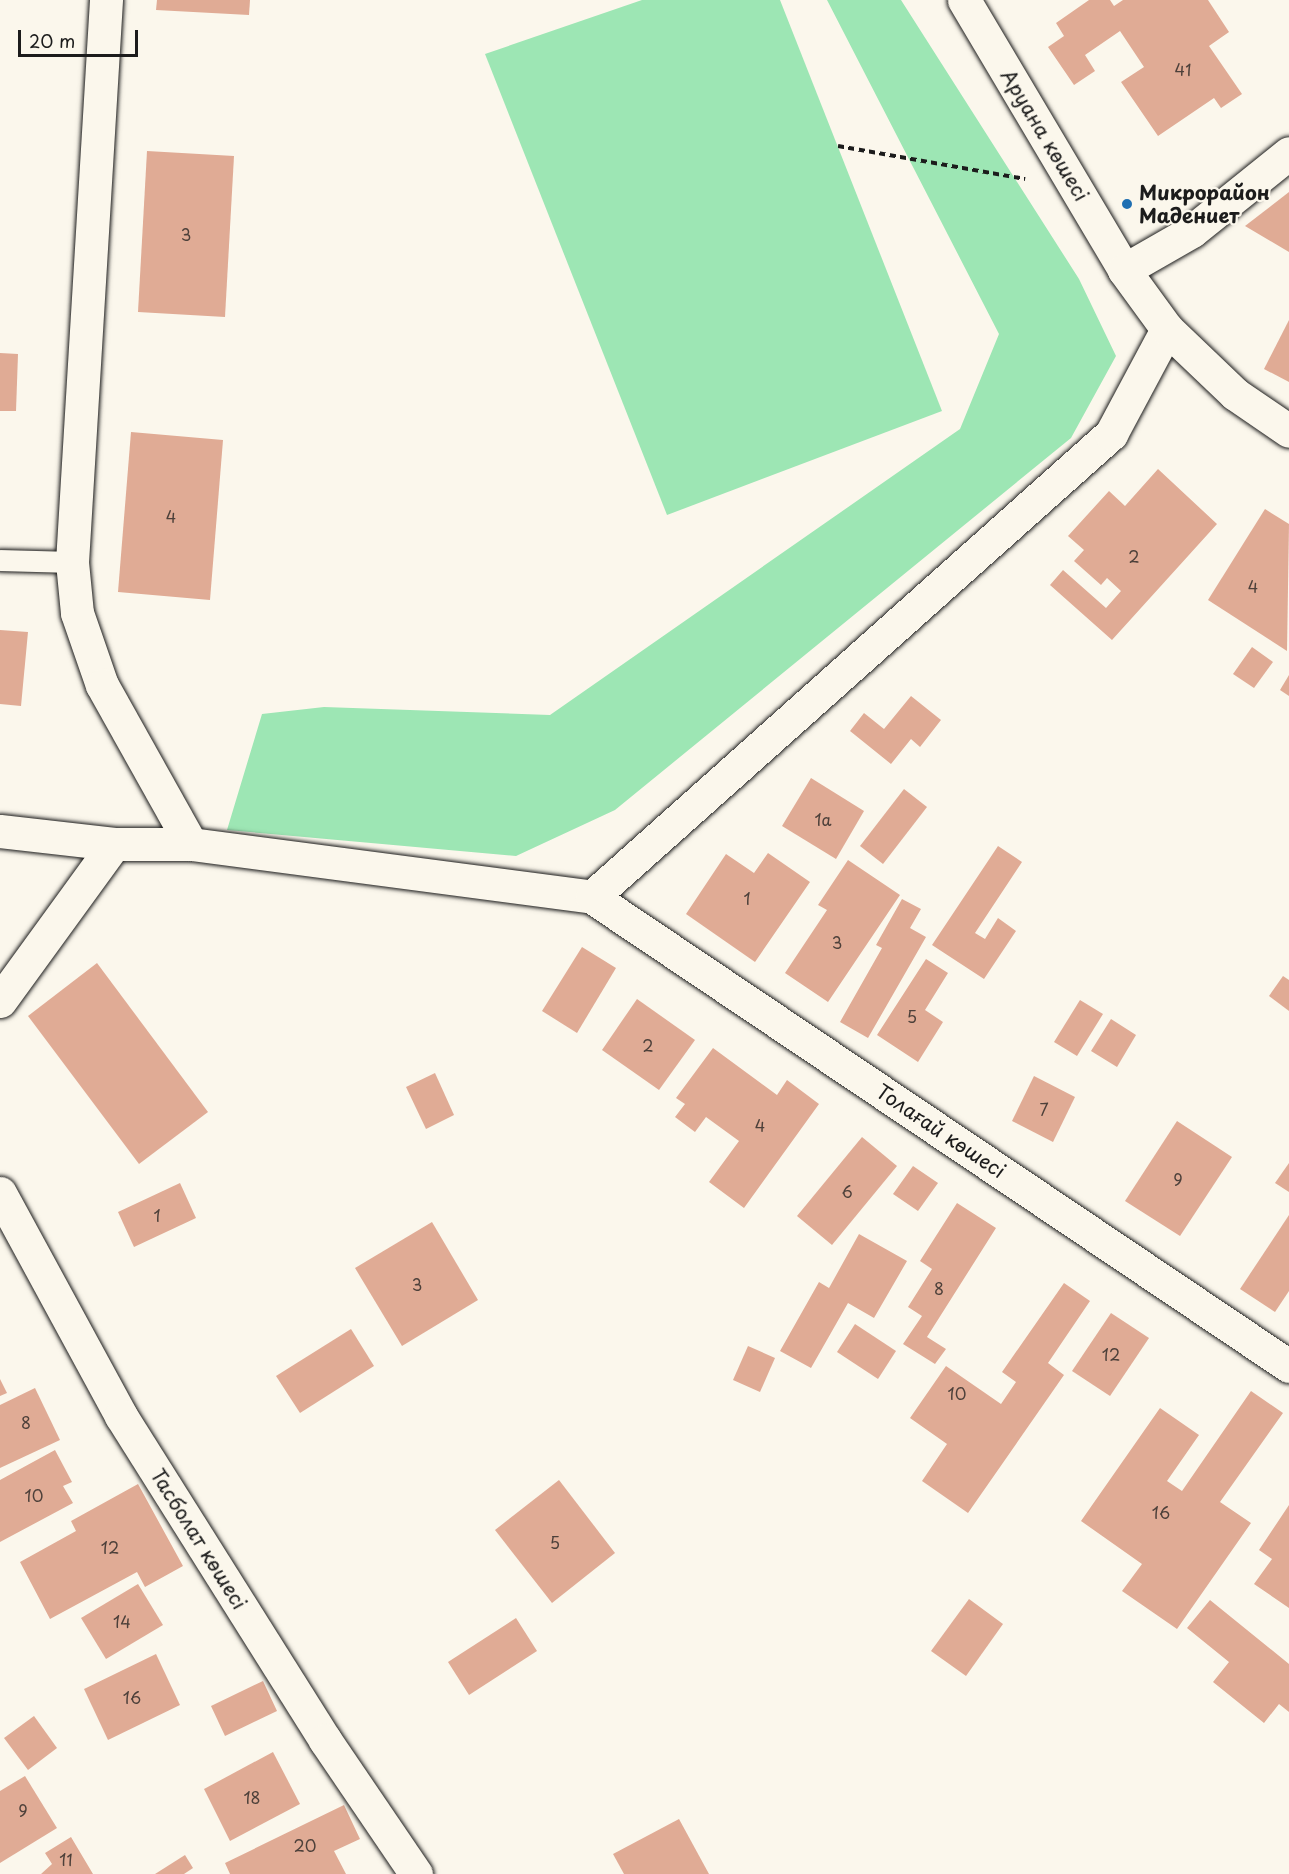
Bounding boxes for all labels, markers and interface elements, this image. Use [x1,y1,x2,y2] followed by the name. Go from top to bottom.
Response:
[21,18,141,56] scale bar
[29,27,75,54] text: 20 m
[1175,59,1191,79] house number: 41
[996,65,1094,205] street label: Аруана көшесі
[1139,180,1270,227] place label: Микрорайон Мадениет
[1120,197,1134,211] marker: Микрорайон Мадениет
[181,224,191,244] house number: 3
[166,506,176,526] house number: 4
[1128,546,1140,566] house number: 2
[1248,576,1258,596] house number: 4
[814,809,832,829] house number: 1а
[743,888,751,908] house number: 1
[832,932,842,952] house number: 3
[907,1006,917,1026] house number: 5
[642,1035,654,1055] house number: 2
[871,1079,1011,1183] street label: Толағай көшесі
[1039,1099,1049,1119] house number: 7
[755,1115,765,1135] house number: 4
[1173,1169,1183,1189] house number: 9
[841,1181,853,1201] house number: 6
[153,1205,161,1225] house number: 1
[412,1274,422,1294] house number: 3
[934,1278,944,1298] house number: 8
[1102,1344,1120,1364] house number: 12
[948,1383,966,1403] house number: 10
[21,1412,31,1432] house number: 8
[146,1464,252,1614] street label: Тасболат көшесі
[25,1485,43,1505] house number: 10
[1152,1502,1170,1522] house number: 16
[550,1532,560,1552] house number: 5
[101,1537,119,1557] house number: 12
[113,1611,131,1631] house number: 14
[123,1687,141,1707] house number: 16
[243,1787,261,1807] house number: 18
[18,1800,28,1820] house number: 9
[294,1835,316,1855] house number: 20
[59,1849,73,1869] house number: 11

